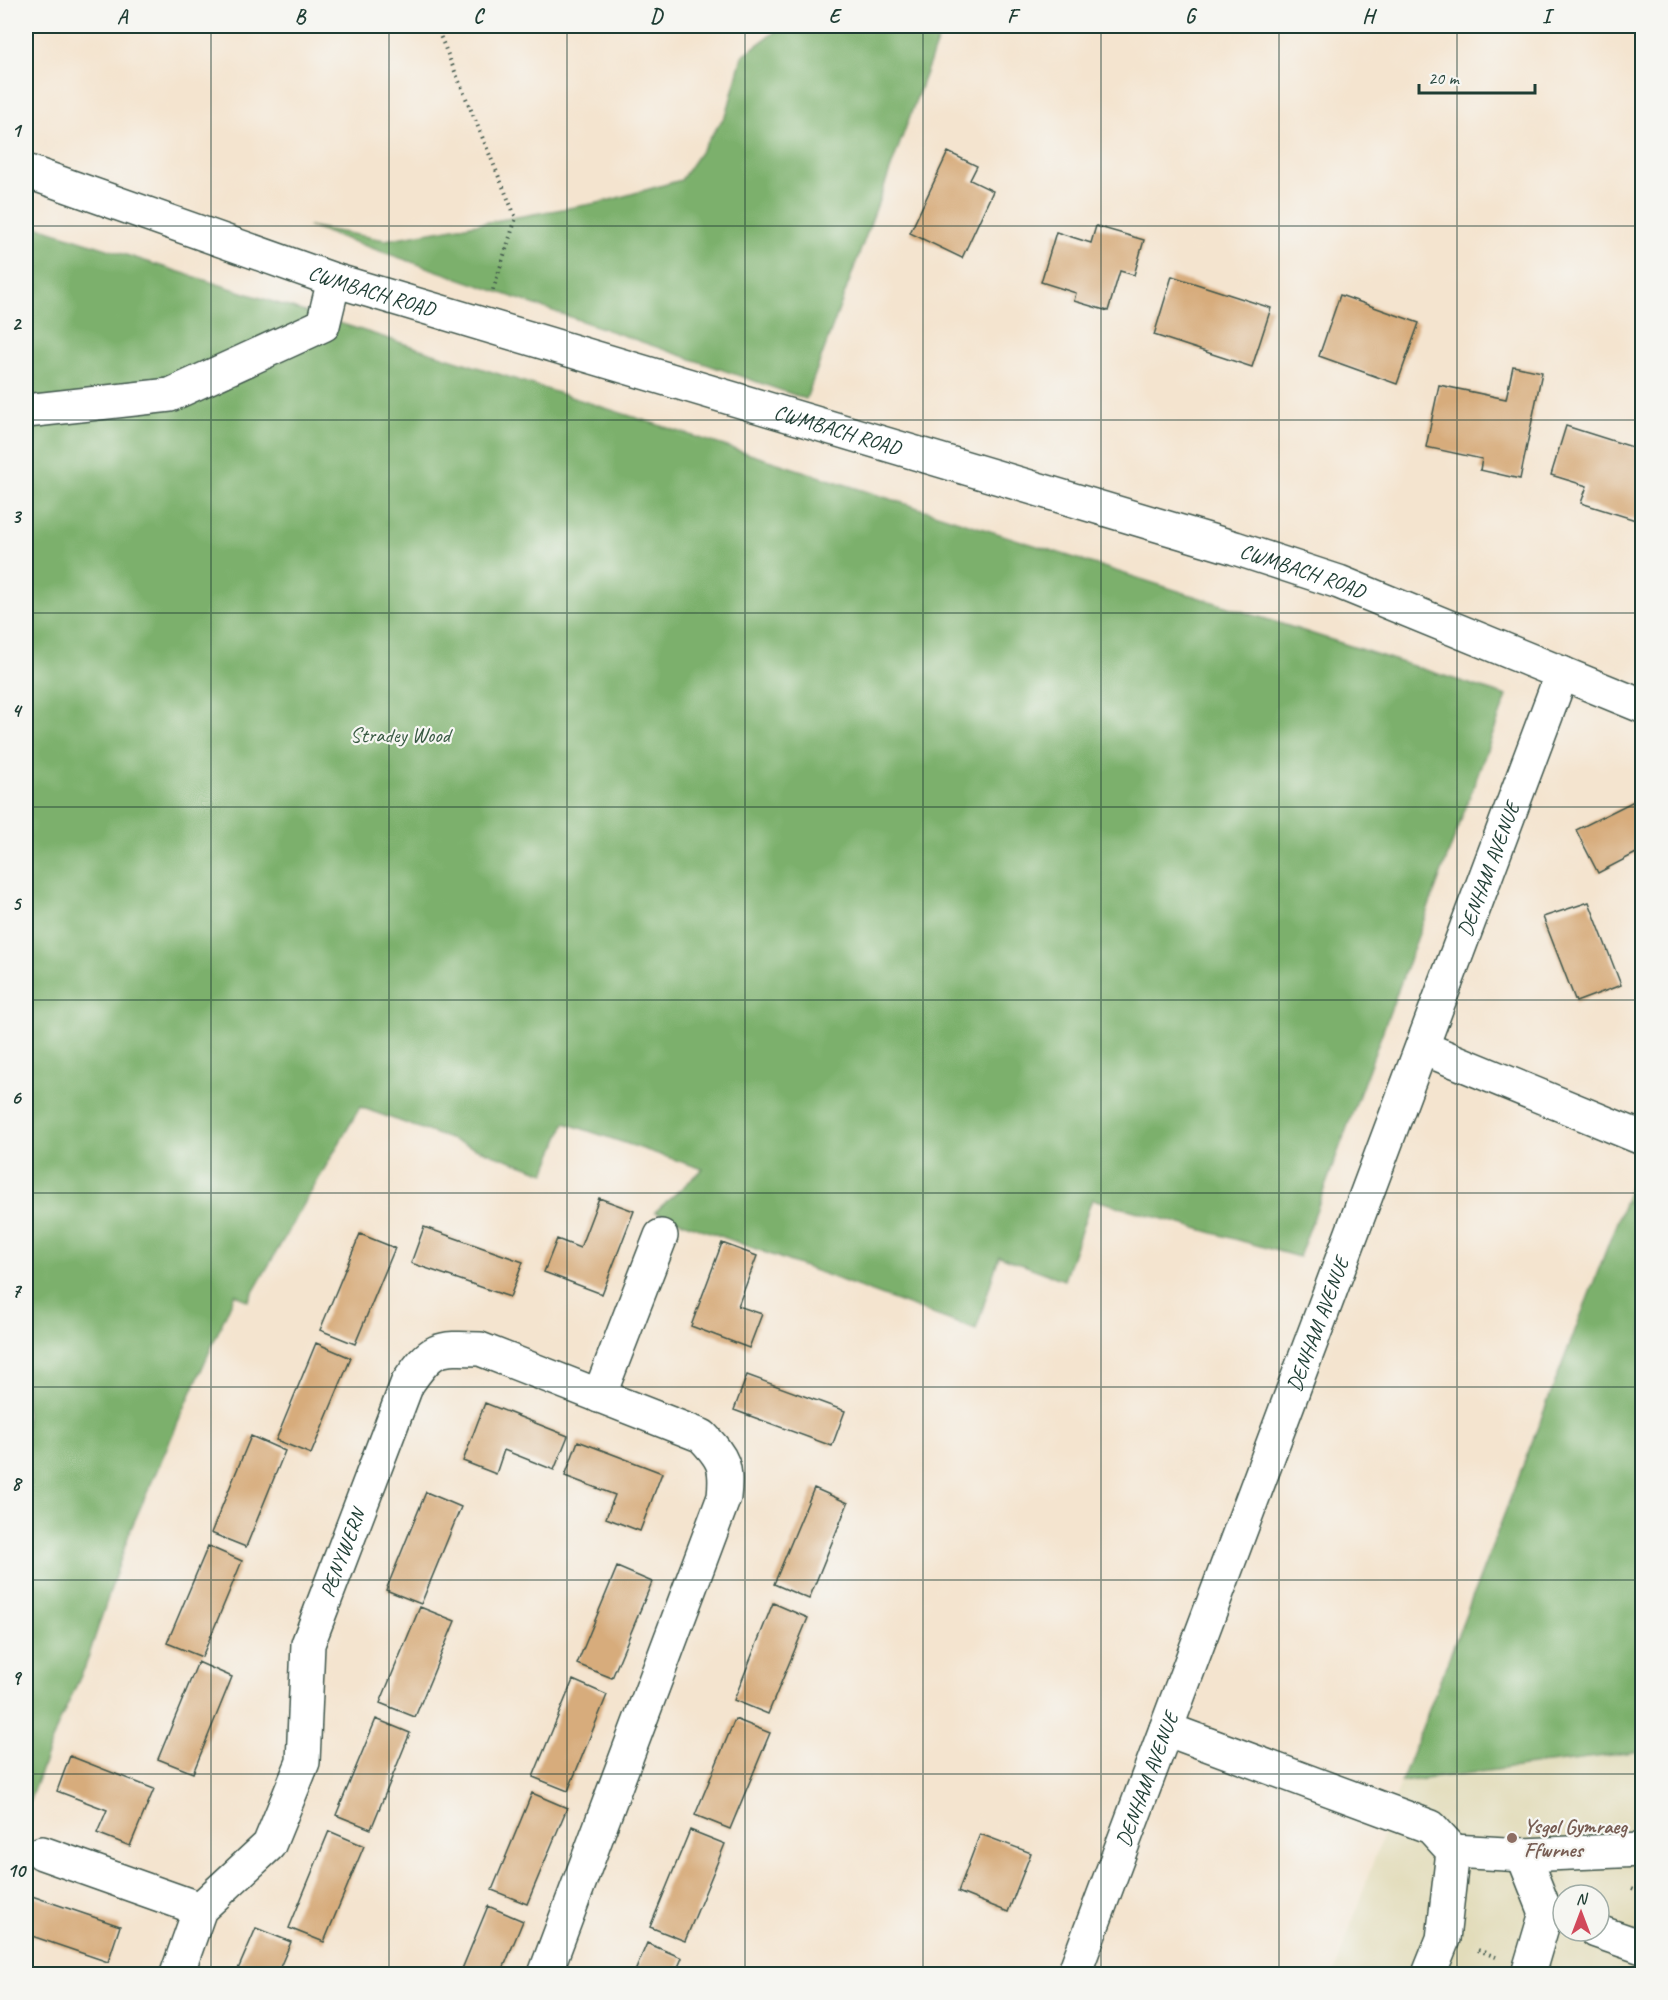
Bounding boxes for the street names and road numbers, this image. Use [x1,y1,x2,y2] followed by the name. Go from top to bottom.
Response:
[305,259,440,323] street label: CWMBACH ROAD
[771,399,906,461] street label: CWMBACH ROAD
[1237,537,1371,605] street label: CWMBACH ROAD
[1451,796,1526,940] street label: DENHAM AVENUE
[1281,1251,1356,1395] street label: DENHAM AVENUE
[314,1503,372,1601] street label: PENYWERN
[1110,1706,1185,1850] street label: DENHAM AVENUE

